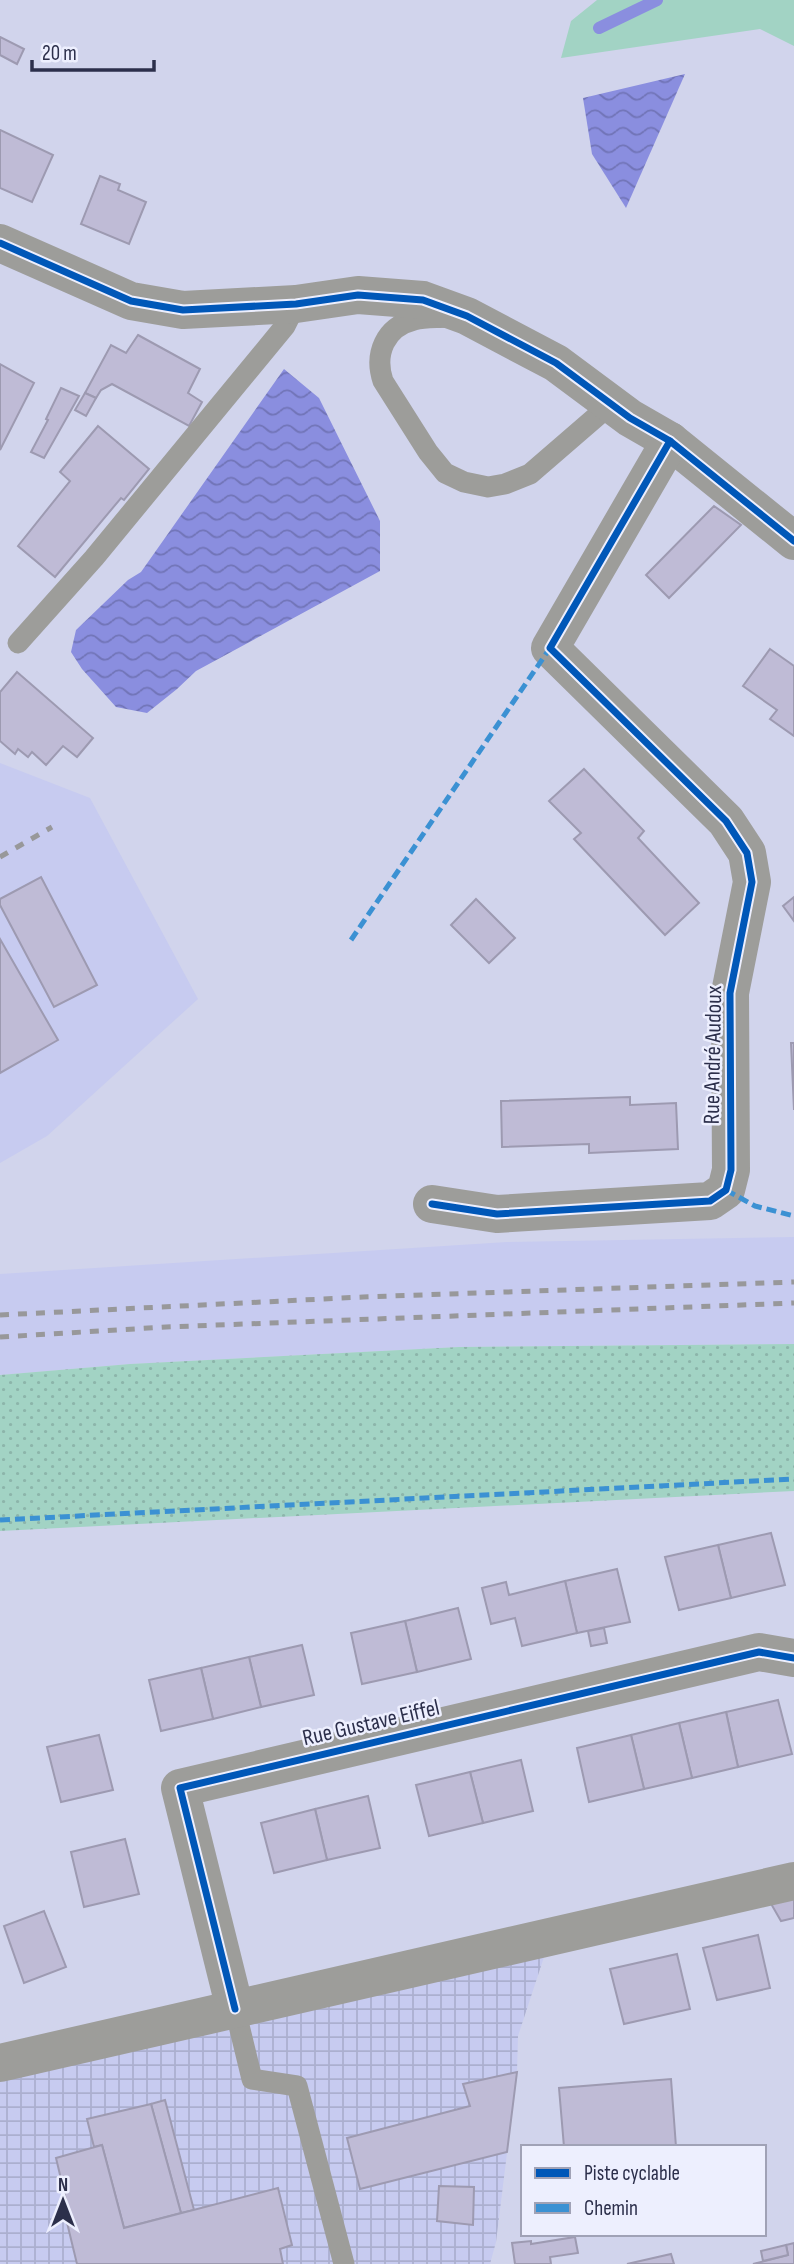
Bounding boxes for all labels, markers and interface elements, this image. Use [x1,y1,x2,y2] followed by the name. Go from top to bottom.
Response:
[32,28,154,72] scale bar
[42,41,77,66] text: 20 m
[698,985,728,1125] street label: Rue André Audoux
[300,1694,442,1752] street label: Rue Gustave Eiffel
[521,2145,766,2236] legend
[584,2161,680,2186] text: Piste cyclable
[28,2166,98,2236] north arrow
[58,2174,68,2197] text: N
[584,2196,638,2221] text: Chemin

